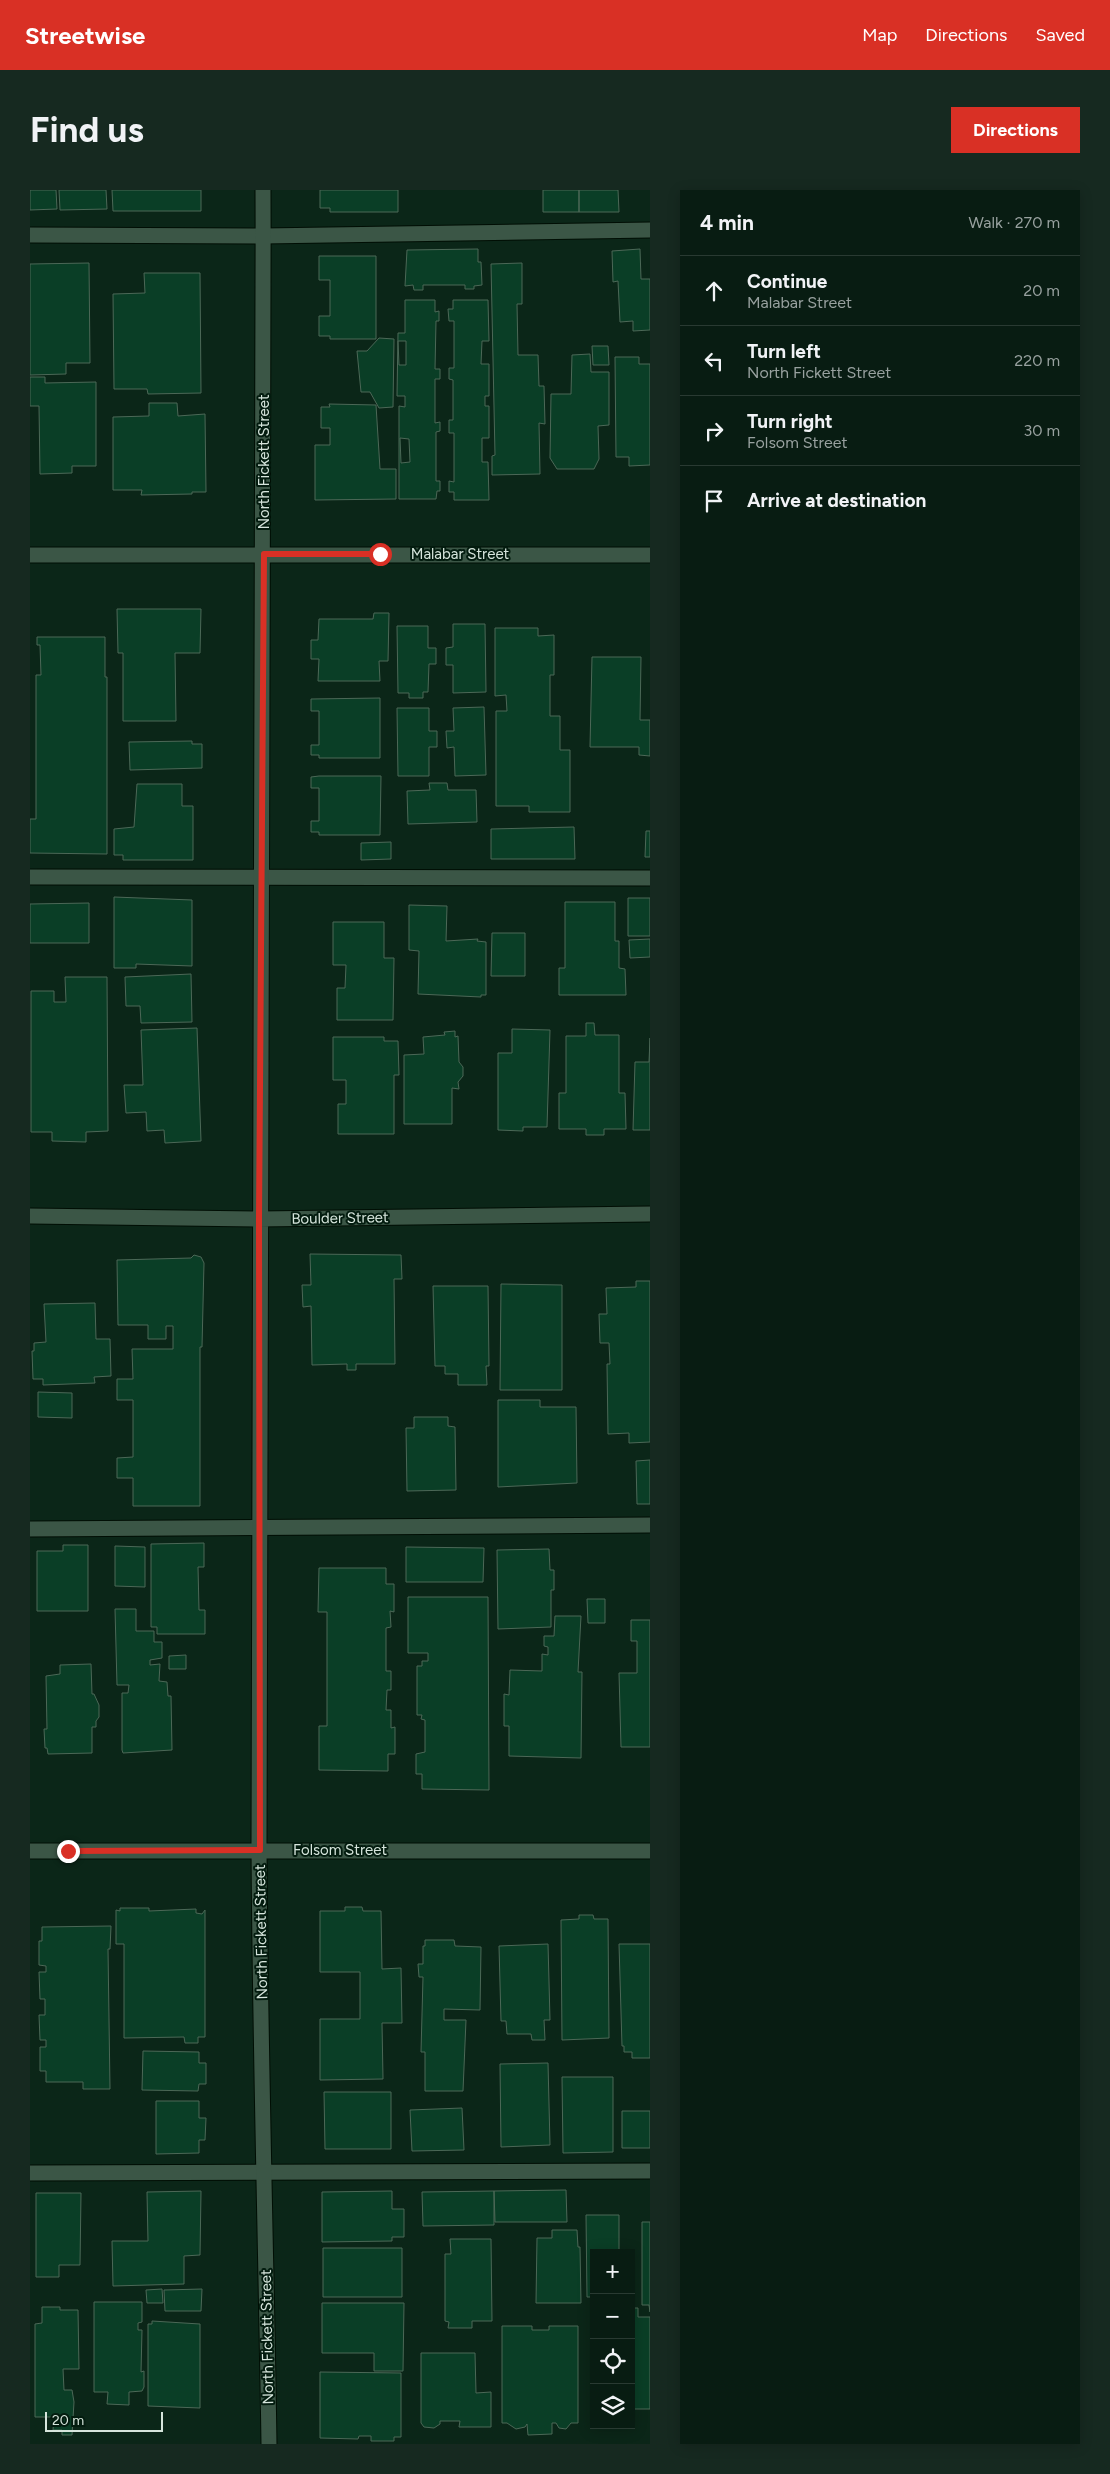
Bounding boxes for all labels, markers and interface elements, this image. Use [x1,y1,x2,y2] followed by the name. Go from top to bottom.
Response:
[25,21,145,50] text: Streetwise
[862,24,897,46] text: Map
[925,24,1007,46] text: Directions
[1035,24,1085,46] text: Saved
[951,107,1080,153] button: Directions
[30,109,144,151] text: Find us
[700,210,754,235] text: 4 min
[969,213,1060,232] text: Walk · 270 m
[747,270,827,293] text: Continue
[700,277,728,305] icon: ahead
[1023,281,1060,300] text: 20 m
[747,293,852,312] text: Malabar Street
[747,340,821,363] text: Turn left
[700,347,728,375] icon: left
[1014,351,1060,370] text: 220 m
[747,363,891,382] text: North Fickett Street
[255,394,273,530] street label: North Fickett Street
[747,410,833,433] text: Turn right
[700,417,728,445] icon: right
[1023,421,1060,440] text: 30 m
[747,433,848,452] text: Folsom Street
[700,487,728,515] icon: arrive
[747,489,926,512] text: Arrive at destination
[369,543,392,566] route start
[411,545,510,563] street label: Malabar Street
[291,1208,389,1228] street label: Boulder Street
[57,1840,80,1863] route end
[293,1841,387,1859] street label: Folsom Street
[251,1864,271,2000] street label: North Fickett Street
[590,2249,635,2429] map controls
[590,2249,635,2294] button: +
[257,2269,277,2405] street label: North Fickett Street
[590,2294,635,2339] button: −
[590,2339,635,2384] button: locate
[590,2384,635,2429] button: layers
[45,2409,162,2432] scale bar
[52,2412,84,2429] text: 20 m

